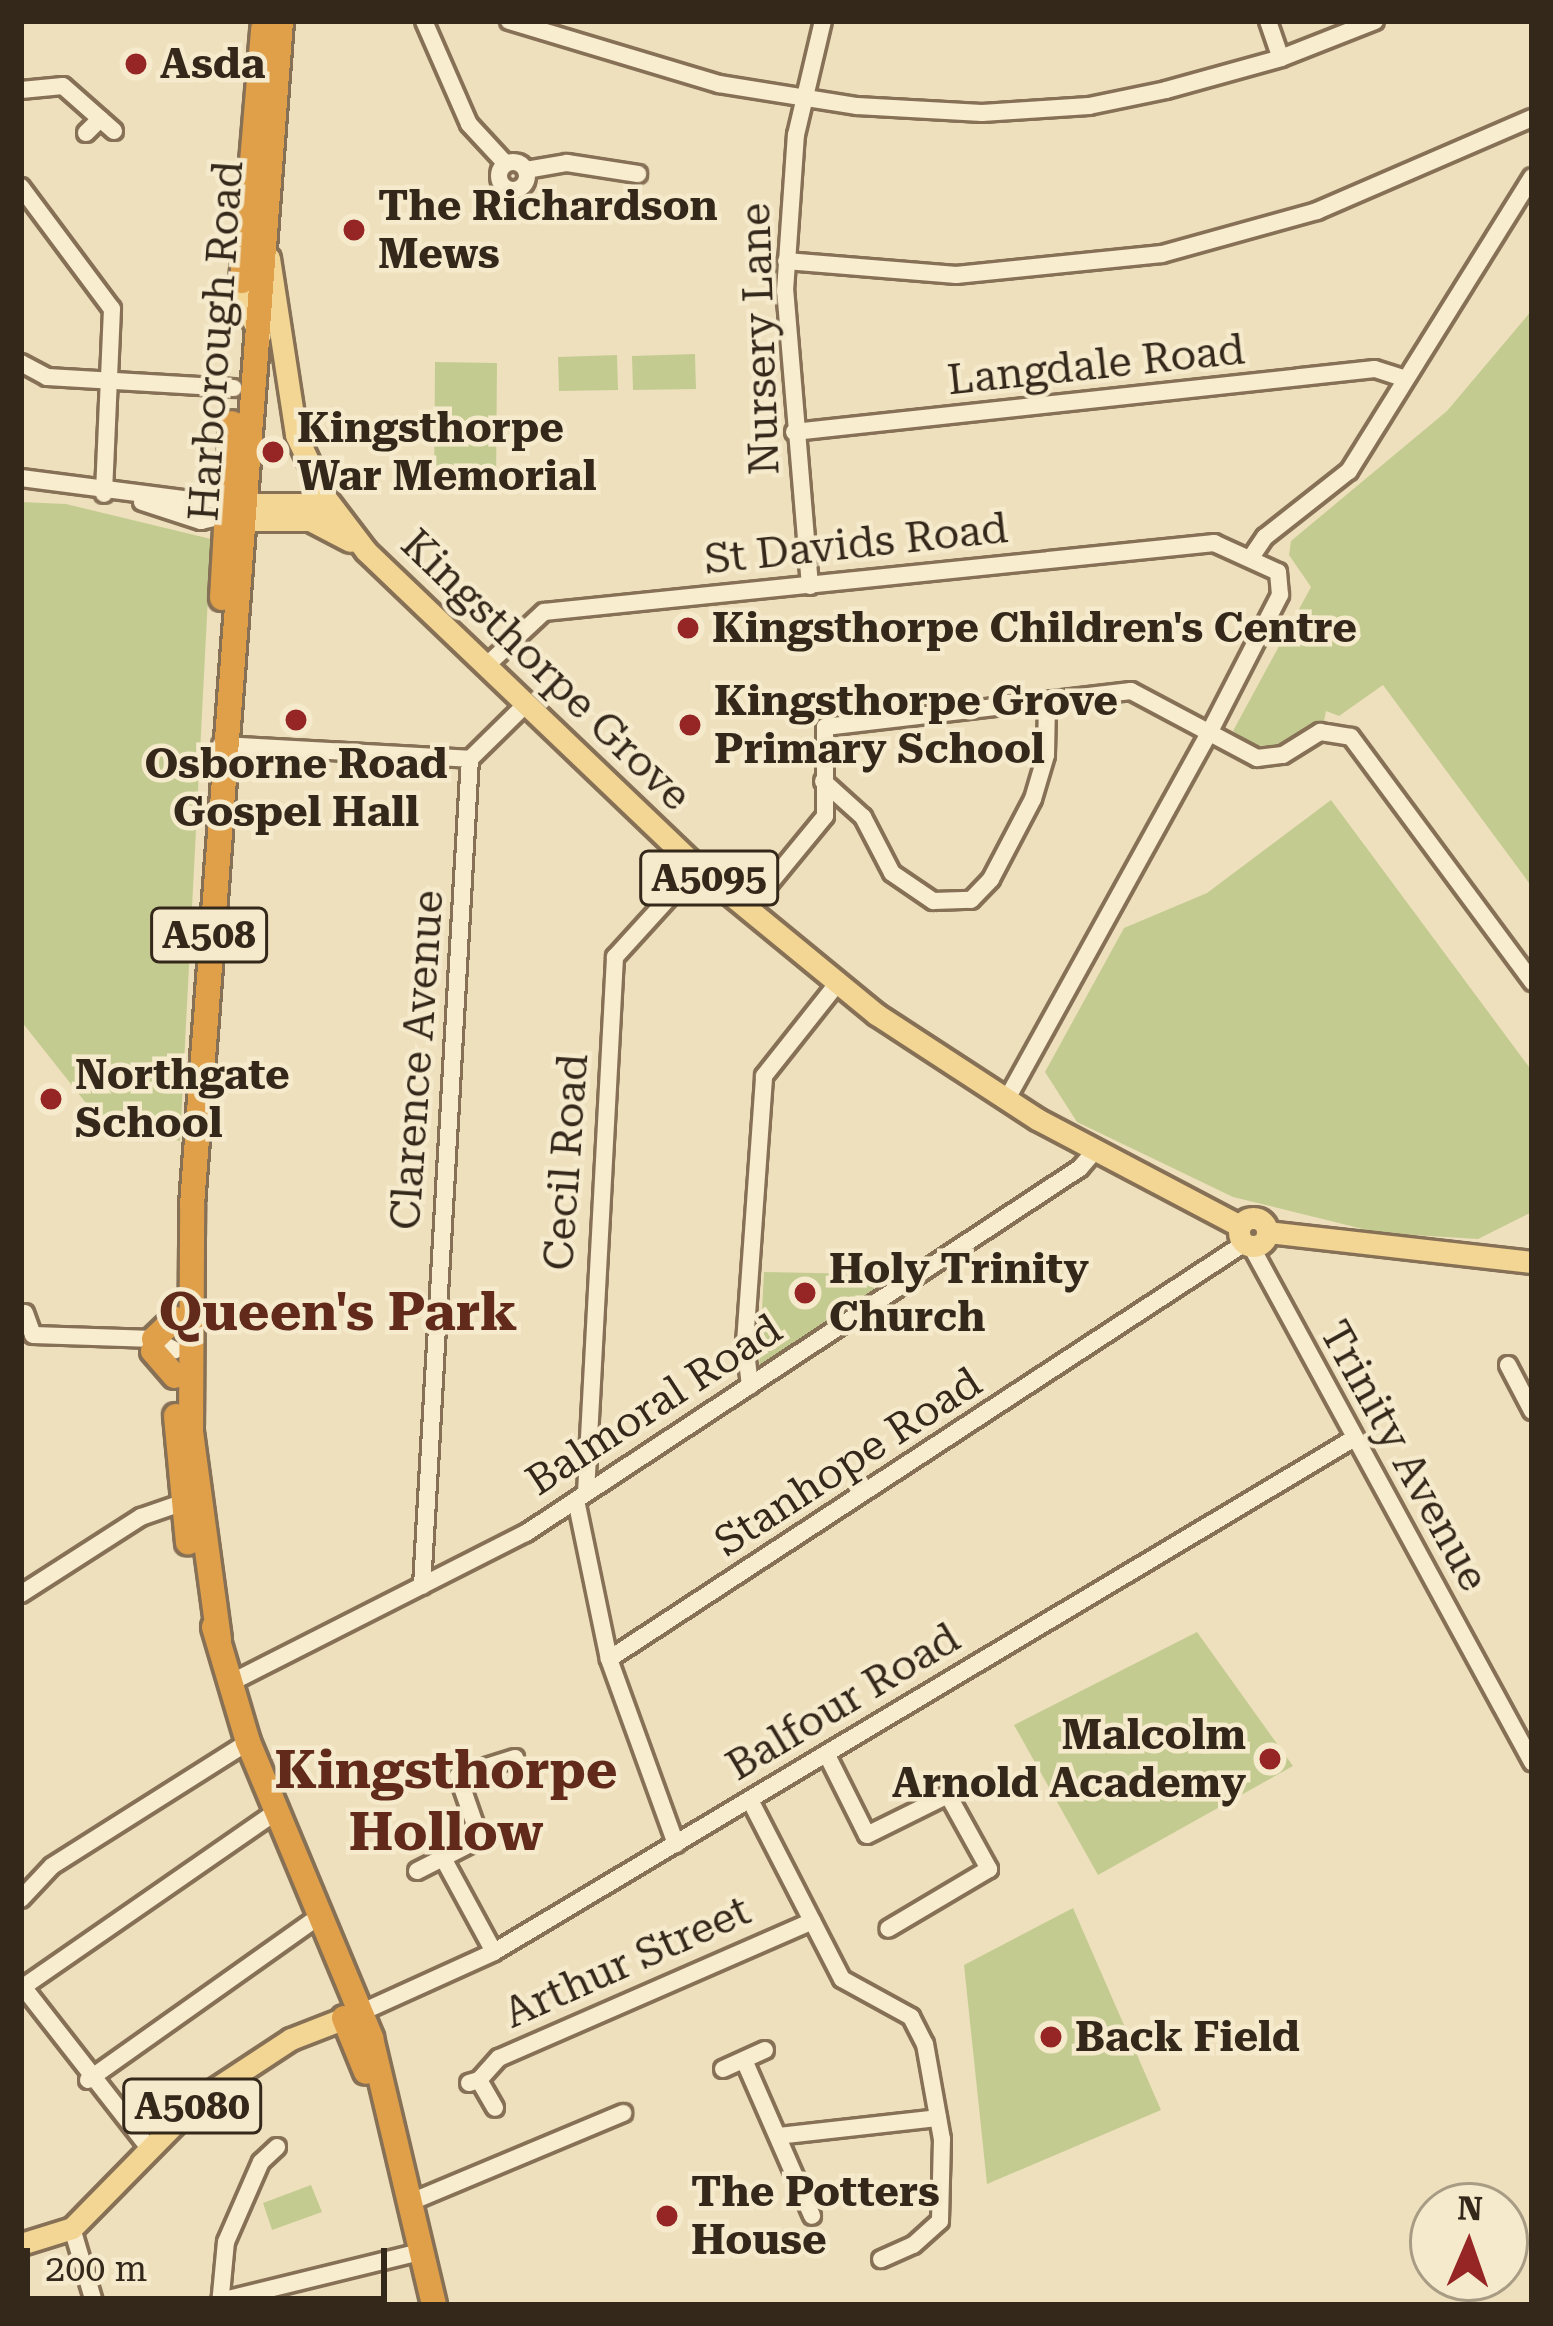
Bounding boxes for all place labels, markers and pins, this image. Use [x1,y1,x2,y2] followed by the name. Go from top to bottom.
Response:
[160,39,265,89] place label: Asda
[123,51,149,77] marker: Asda
[378,181,718,280] place label: The Richardson Mews
[341,217,367,243] marker: The Richardson Mews
[297,403,596,502] place label: Kingsthorpe War Memorial
[260,439,286,465] marker: Kingsthorpe War Memorial
[712,603,1357,653] place label: Kingsthorpe Children's Centre
[675,615,701,641] marker: Kingsthorpe Children's Centre
[714,676,1118,774] place label: Kingsthorpe Grove Primary School
[283,707,309,733] marker: Osborne Road Gospel Hall
[677,712,703,738] marker: Kingsthorpe Grove Primary School
[144,739,448,837] place label: Osborne Road Gospel Hall
[75,1050,290,1148] place label: Northgate School
[38,1086,64,1112] marker: Northgate School
[829,1244,1089,1342] place label: Holy Trinity Church
[792,1280,818,1306] marker: Holy Trinity Church
[892,1710,1246,1808] place label: Malcolm Arnold Academy
[1257,1746,1283,1772] marker: Malcolm Arnold Academy
[1075,2012,1300,2062] place label: Back Field
[1038,2024,1064,2050] marker: Back Field
[691,2167,940,2266] place label: The Potters House
[654,2203,680,2229] marker: The Potters House

